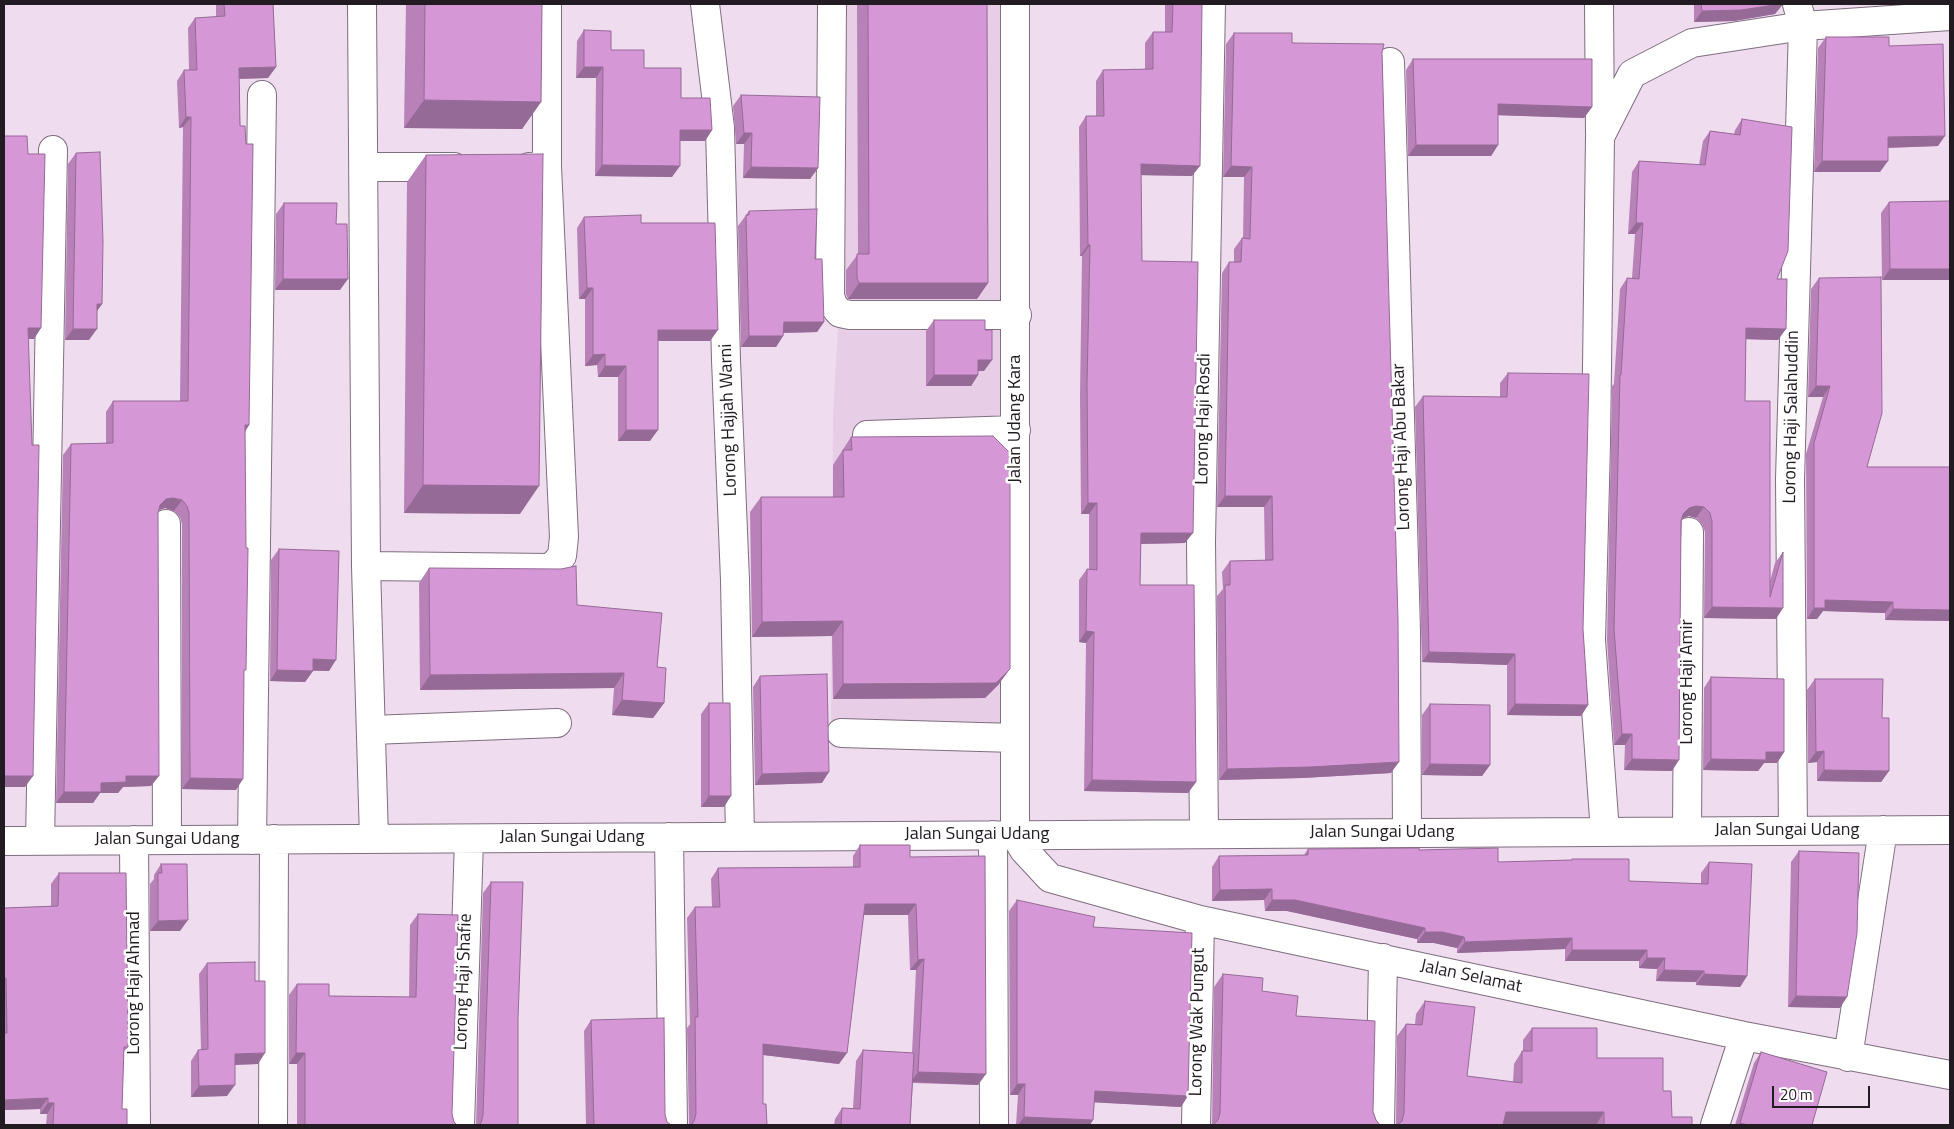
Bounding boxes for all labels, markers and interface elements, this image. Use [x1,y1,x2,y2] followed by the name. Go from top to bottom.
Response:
[1780,330,1804,504] street label: Lorong Haji Salahuddin
[716,343,742,497] street label: Lorong Hajjah Warni
[1192,353,1216,485] street label: Lorong Haji Rosdi
[1005,355,1027,483] street label: Jalan Udang Kara
[1388,363,1416,531] street label: Lorong Haji Abu Bakar
[1677,619,1699,745] street label: Lorong Haji Amir
[1714,820,1860,842] street label: Jalan Sungai Udang
[1309,822,1455,844] street label: Jalan Sungai Udang
[904,824,1050,846] street label: Jalan Sungai Udang
[499,827,645,849] street label: Jalan Sungai Udang
[94,829,240,851] street label: Jalan Sungai Udang
[124,911,146,1055] street label: Lorong Haji Ahmad
[451,913,477,1051] street label: Lorong Haji Shafie
[1186,947,1210,1097] street label: Lorong Wak Pungut
[1418,956,1524,998] street label: Jalan Selamat
[1774,1076,1872,1108] scale bar
[1780,1083,1813,1106] text: 20 m

